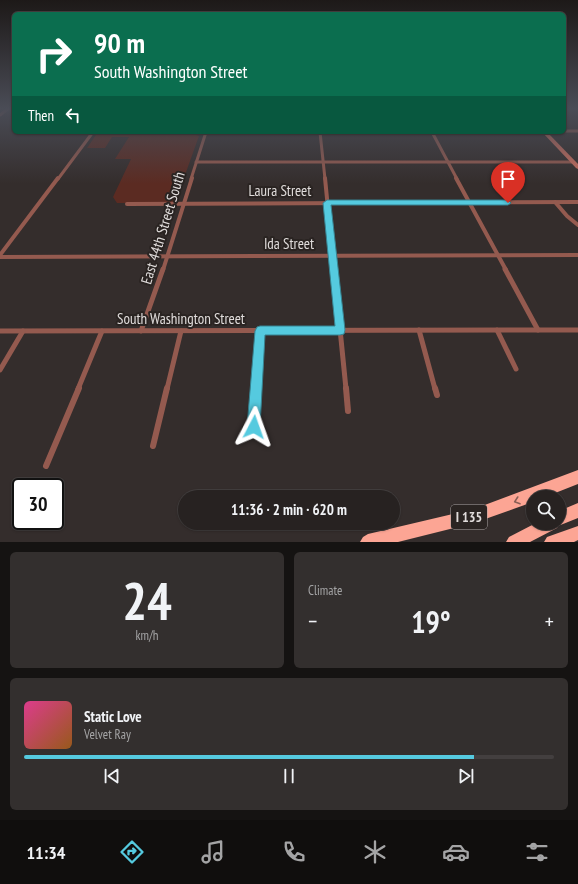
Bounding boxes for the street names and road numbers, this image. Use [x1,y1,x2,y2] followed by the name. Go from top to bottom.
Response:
[136,169,189,286] street label: East 44th Street South
[249,181,311,200] street label: Laura Street
[264,234,314,253] street label: Ida Street
[117,309,245,328] street label: South Washington Street
[451,505,487,529] road number: I 135

